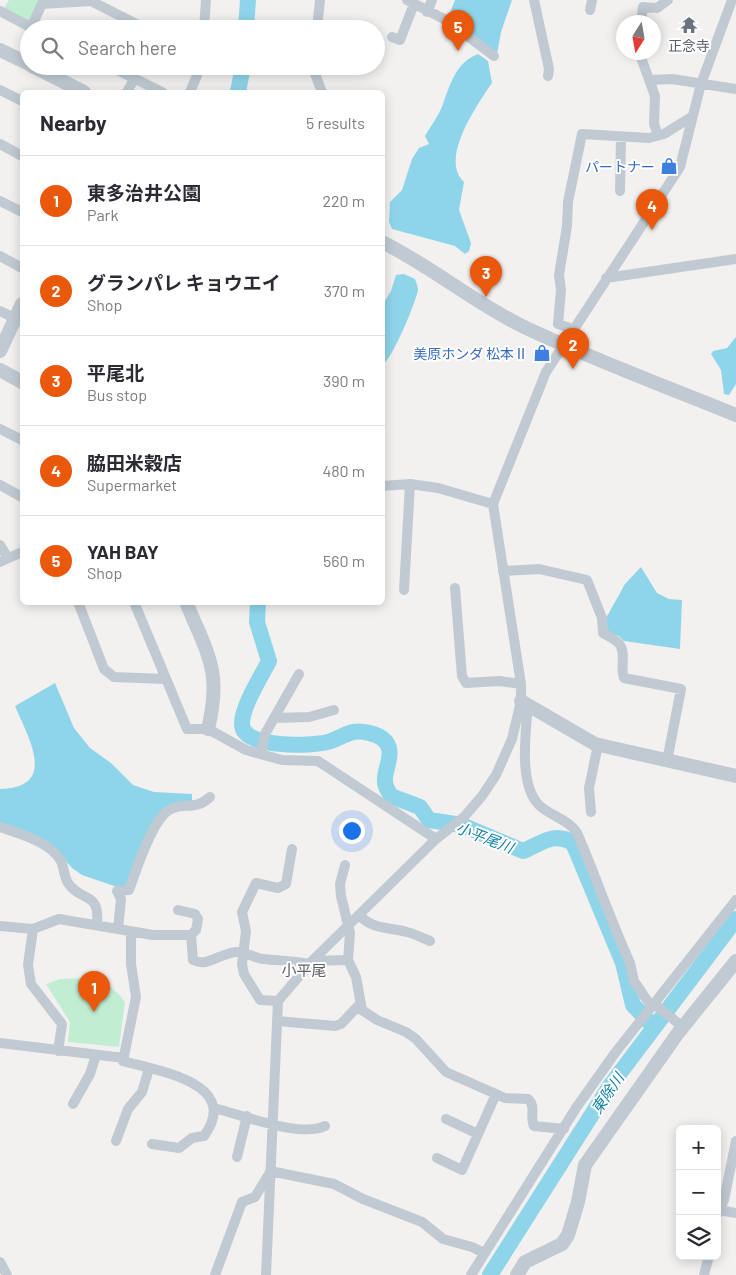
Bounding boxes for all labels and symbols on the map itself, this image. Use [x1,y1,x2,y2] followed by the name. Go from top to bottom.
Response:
[442,10,474,51] pin: 5
[616,15,661,60] north arrow
[679,15,699,35] temple icon: 正念寺
[668,37,710,54] place label: 正念寺
[659,156,679,176] shop icon: パートナー
[585,158,655,175] place label: パートナー
[636,189,668,230] pin: 4
[470,256,502,297] pin: 3
[557,328,589,369] pin: 2
[532,343,552,363] shop icon: 美原ホンダ 松本Ⅱ
[413,345,528,362] place label: 美原ホンダ 松本Ⅱ
[339,818,365,844] your location
[454,818,518,857] water label: 小平尾川
[281,961,327,979] district label: 小平尾
[78,971,110,1012] pin: 1
[587,1068,628,1117] water label: 東除川

